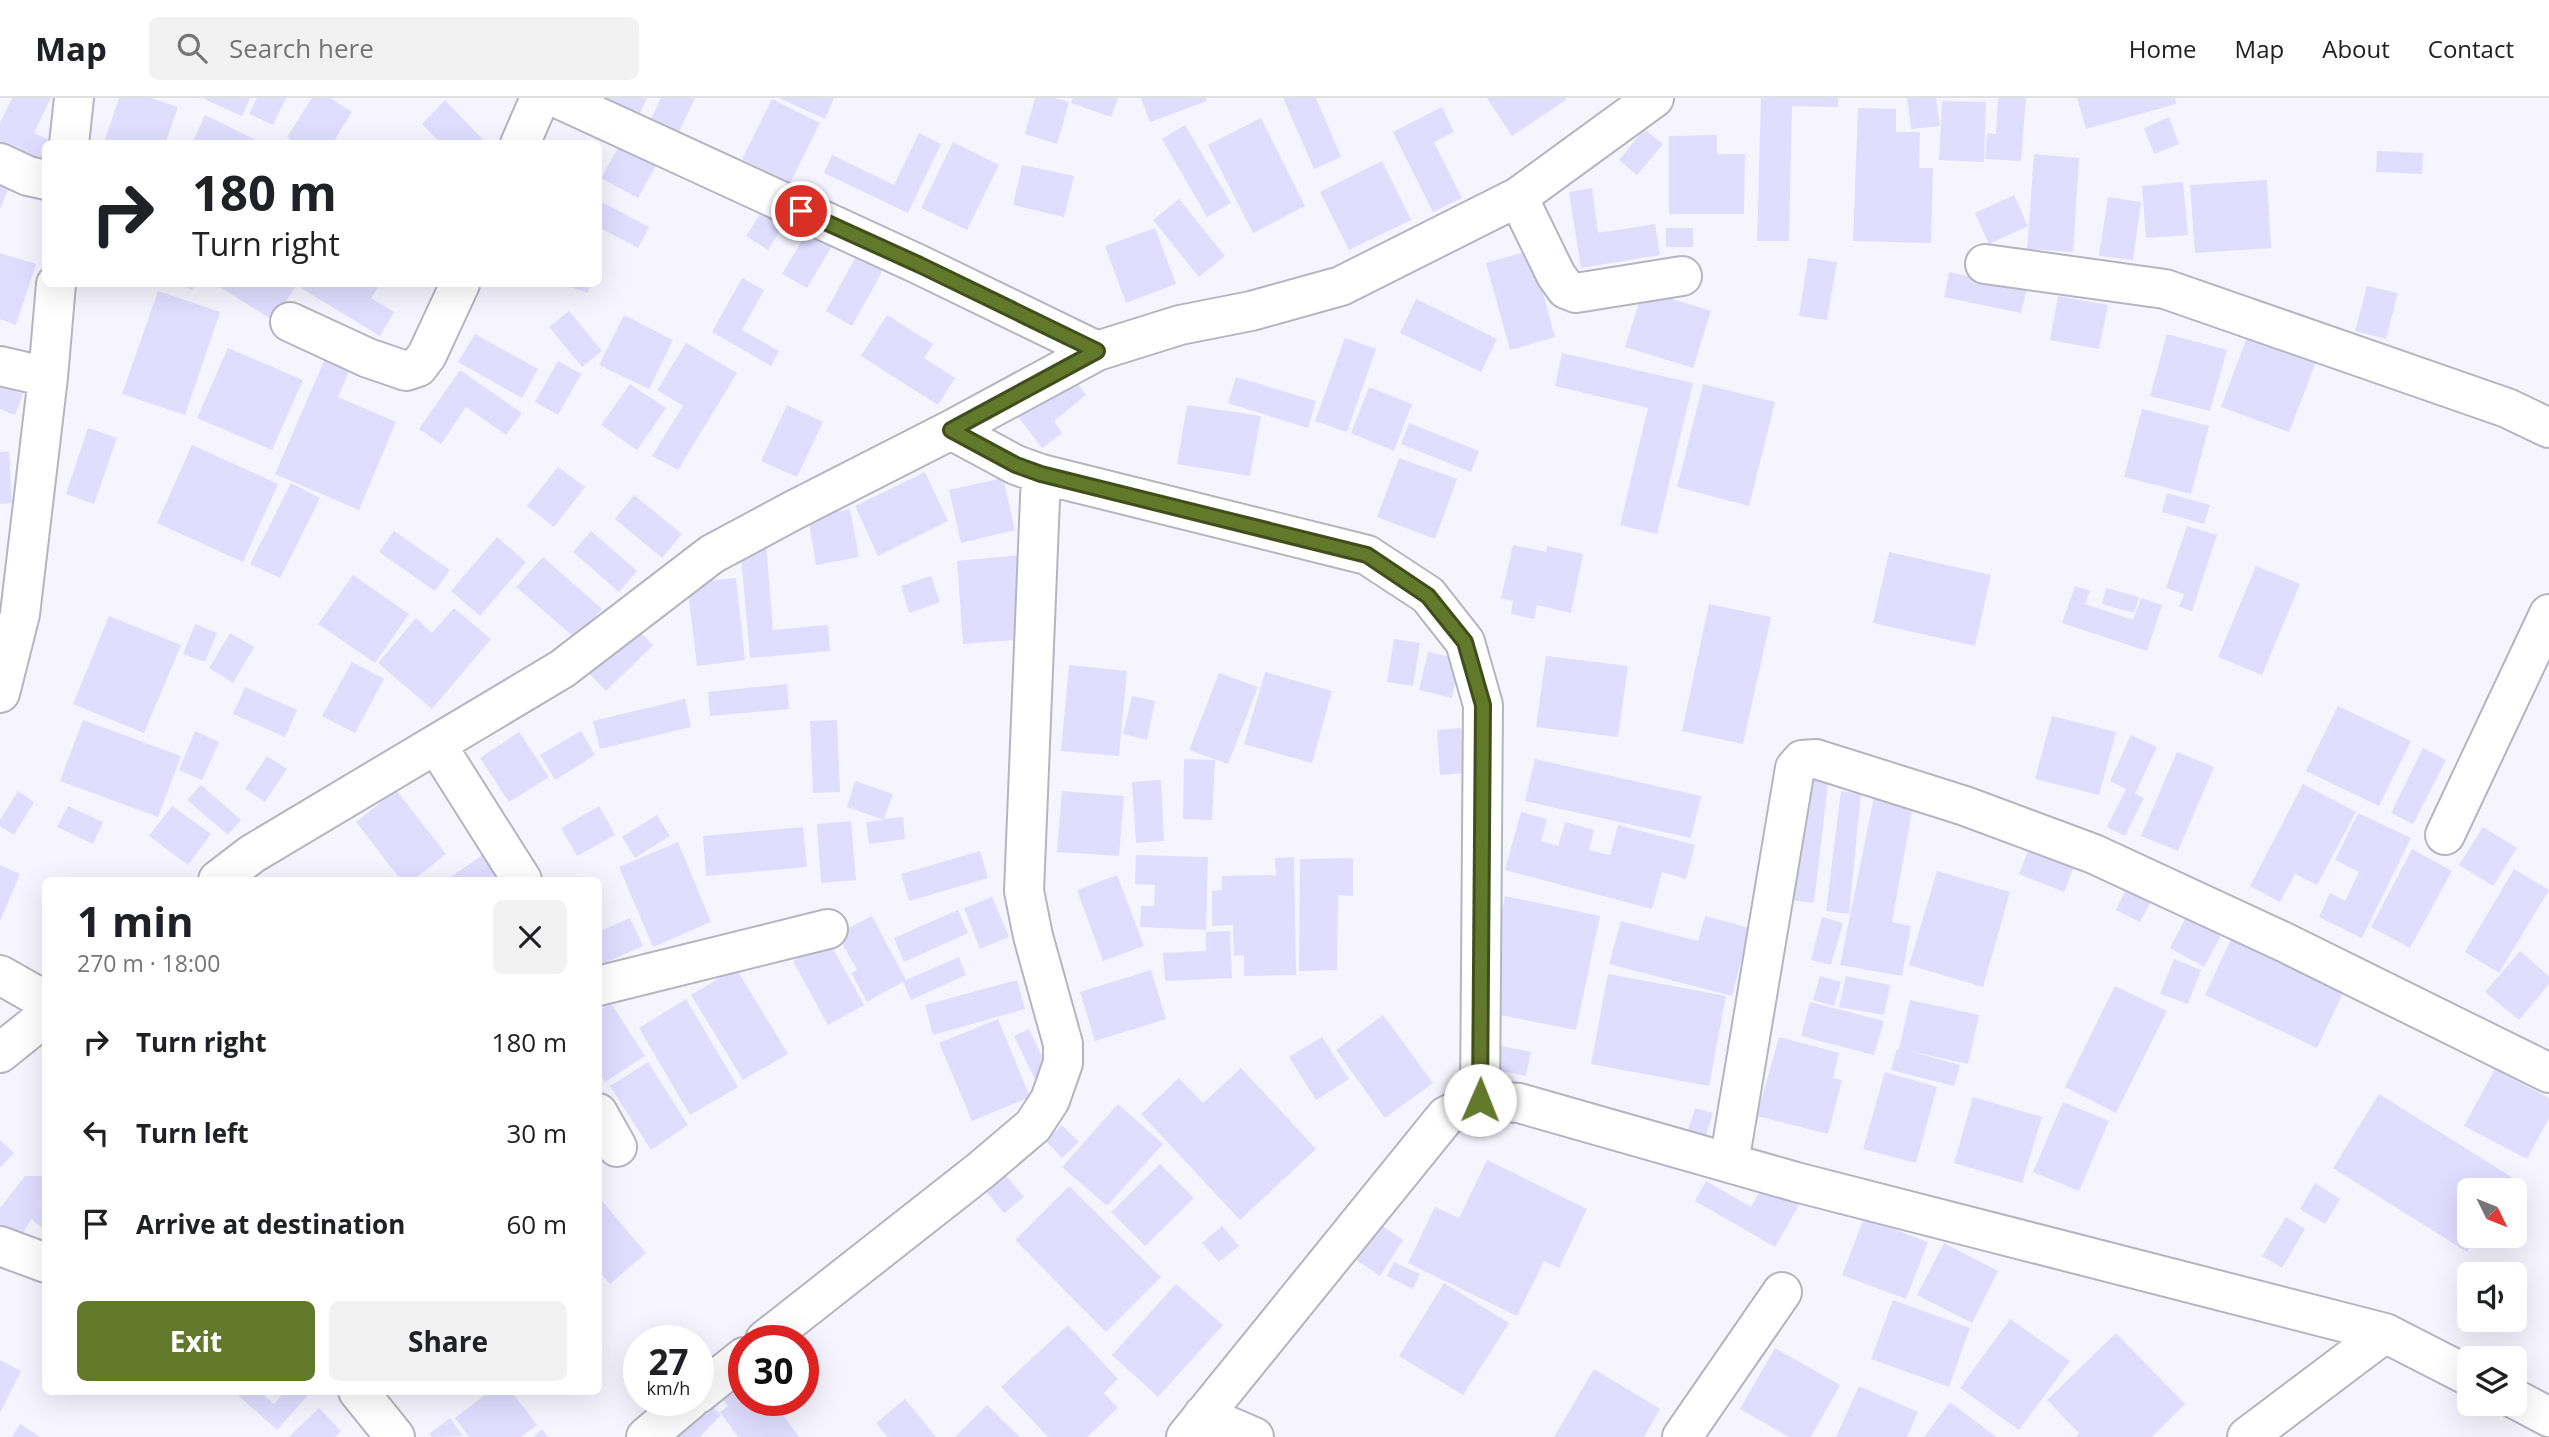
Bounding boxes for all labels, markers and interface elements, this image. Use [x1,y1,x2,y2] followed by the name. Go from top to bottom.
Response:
[149,17,639,80] search box
[35,26,107,71] text: Map
[173,29,211,67] icon: search
[229,30,374,66] text: Search here
[2129,32,2197,65] text: Home
[2235,32,2284,65] text: Map
[2322,32,2390,65] text: About
[2428,32,2514,65] text: Contact
[192,159,337,225] text: 180 m
[77,168,168,259] icon: right
[771,181,831,241] pin
[782,192,820,230] icon: arrive
[192,222,340,265] text: Turn right
[77,892,194,949] text: 1 min
[493,900,567,974] button: close
[77,947,220,979] text: 270 m · 18:00
[77,1023,115,1061] icon: right
[136,1024,267,1060] text: Turn right
[492,1024,567,1060] text: 180 m
[1443,1063,1517,1137] position arrow
[77,1114,115,1152] icon: left
[136,1115,248,1151] text: Turn left
[506,1115,567,1151] text: 30 m
[2457,1178,2527,1248] north arrow
[2457,1178,2527,1416] map controls
[77,1205,115,1243] icon: arrive
[136,1206,405,1242] text: Arrive at destination
[506,1206,567,1242] text: 60 m
[2457,1262,2527,1332] button: sound
[77,1301,315,1381] button: Exit
[329,1301,567,1381] button: Share
[728,1325,819,1416] speed limit sign: 30
[648,1338,689,1385] text: 27
[2457,1346,2527,1416] button: layers
[647,1376,690,1400] text: km/h

